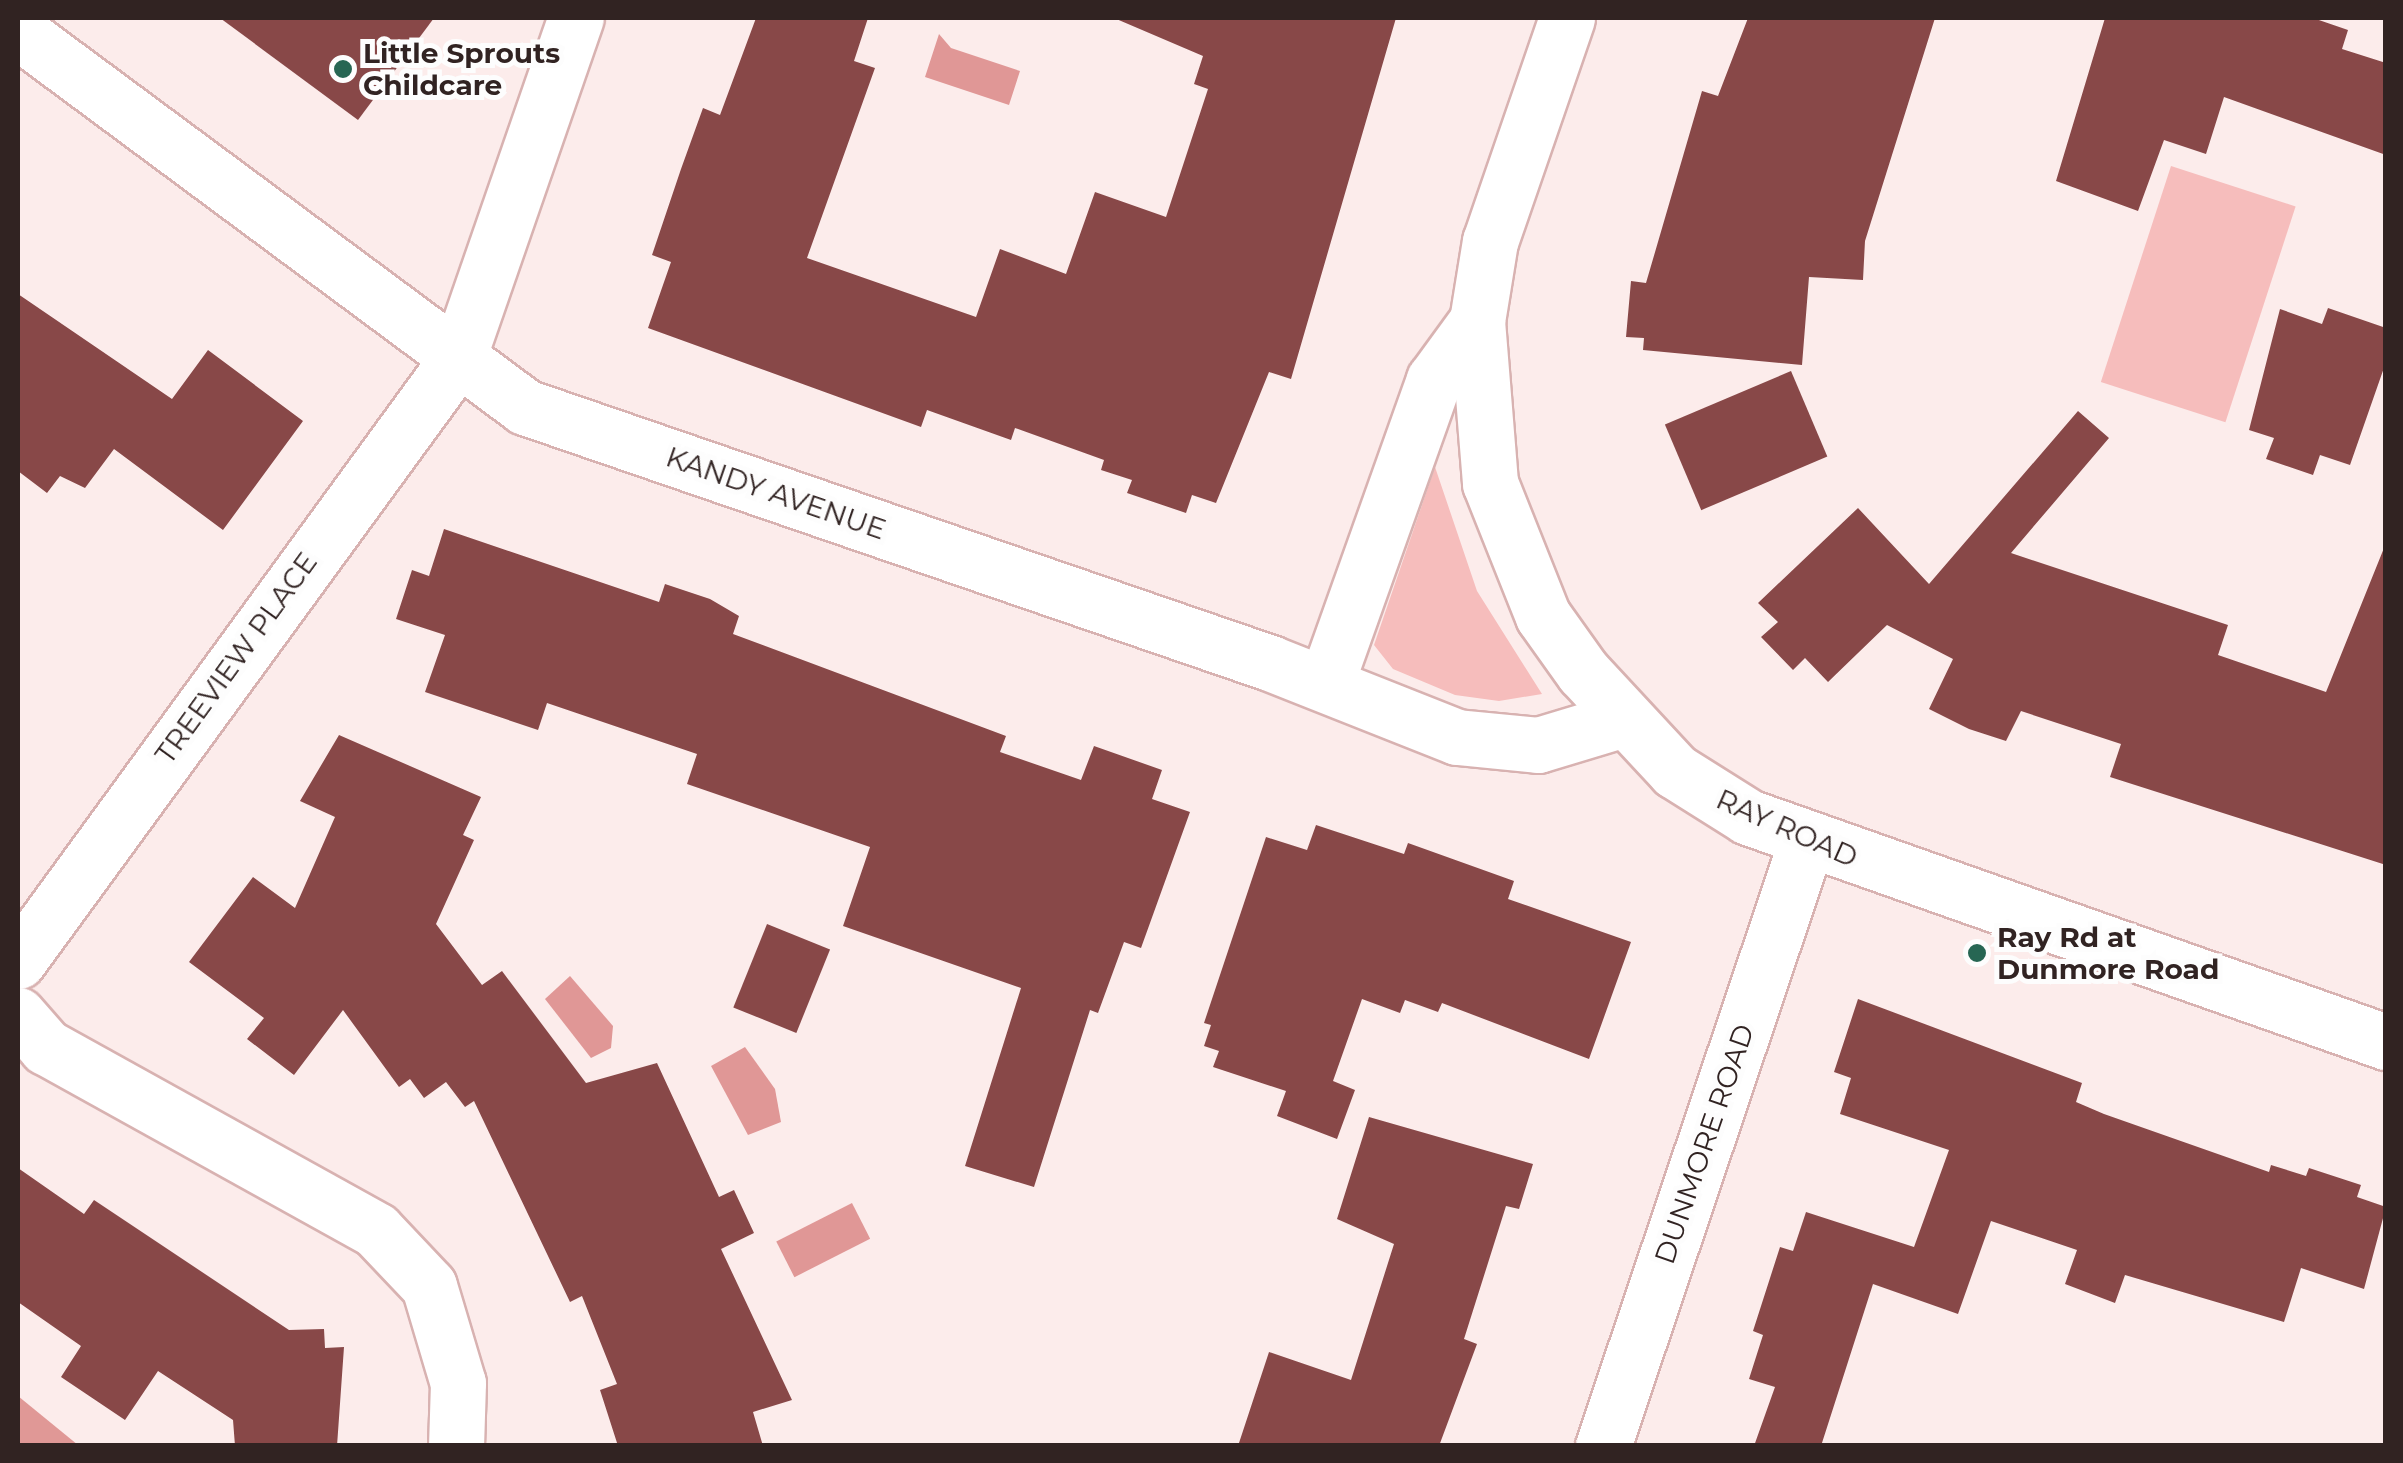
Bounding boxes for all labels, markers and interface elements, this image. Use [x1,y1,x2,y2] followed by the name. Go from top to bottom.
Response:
[363,36,560,102] place label: Little Sprouts Childcare
[332,58,354,80] marker: Little Sprouts Childcare
[662,440,890,546] street label: KANDY AVENUE
[148,546,324,770] street label: TREEVIEW PLACE
[1711,782,1863,874] street label: RAY ROAD
[1997,920,2219,986] place label: Ray Rd at Dunmore Road
[1966,942,1988,964] marker: Ray Rd at Dunmore Road
[1647,1020,1761,1268] street label: DUNMORE ROAD

